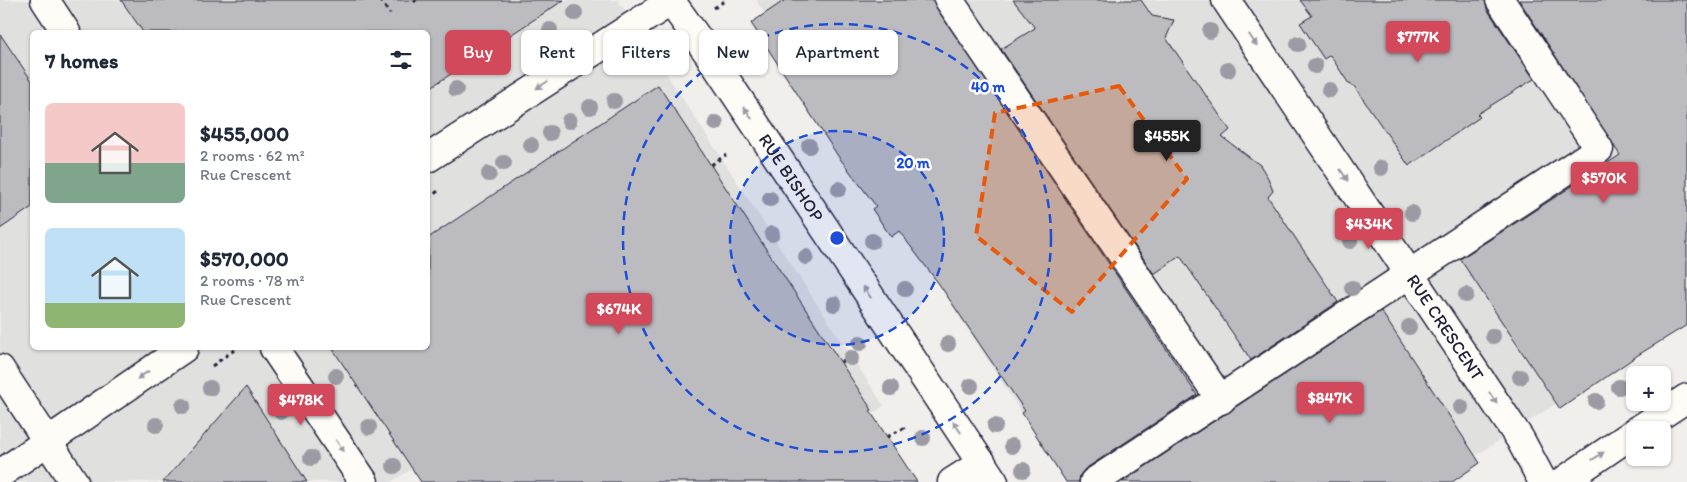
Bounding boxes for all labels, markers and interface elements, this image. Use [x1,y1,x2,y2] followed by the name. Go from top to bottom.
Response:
[1383,20,1453,63] pin: $777K
[1397,27,1439,46] text: $777K
[445,30,511,75] chip: Buy
[521,30,593,75] chip: Rent
[603,30,689,75] chip: Filters
[699,30,768,75] chip: New
[778,30,898,75] chip: Apartment
[1248,34,1258,47] one-way arrow
[387,46,415,74] icon: filters
[45,48,119,73] text: 7 homes
[971,78,1006,96] text: 40 m
[536,81,549,90] one-way arrow
[743,106,753,120] one-way arrow
[1132,120,1202,162] pin: $455K
[200,121,289,146] text: $455,000
[85,123,145,183] icon: home
[1145,126,1189,145] text: $455K
[754,130,828,226] street label: RUE BISHOP
[200,146,305,165] text: 2 rooms · 62 m²
[896,154,930,172] text: 20 m
[1569,162,1639,204] pin: $570K
[200,165,291,184] text: Rue Crescent
[1339,168,1349,182] one-way arrow
[1582,168,1626,187] text: $570K
[1334,208,1404,250] pin: $434K
[1346,214,1392,233] text: $434K
[828,229,846,247] centre of rings
[200,246,289,271] text: $570,000
[85,248,145,308] icon: home
[1402,270,1489,385] street label: RUE CRESCENT
[200,271,305,290] text: 2 rooms · 78 m²
[862,285,872,298] one-way arrow
[200,290,291,309] text: Rue Crescent
[584,292,654,335] pin: $674K
[597,299,641,318] text: $674K
[1626,366,1671,466] map controls
[1626,366,1671,411] button: +
[137,370,150,380] one-way arrow
[1295,382,1365,424] pin: $847K
[266,384,336,426] pin: $478K
[1308,388,1352,407] text: $847K
[279,390,323,409] text: $478K
[1488,391,1498,404] one-way arrow
[953,420,962,434] one-way arrow
[1626,421,1671,466] button: −
[335,440,345,453] one-way arrow
[1591,452,1605,461] one-way arrow

